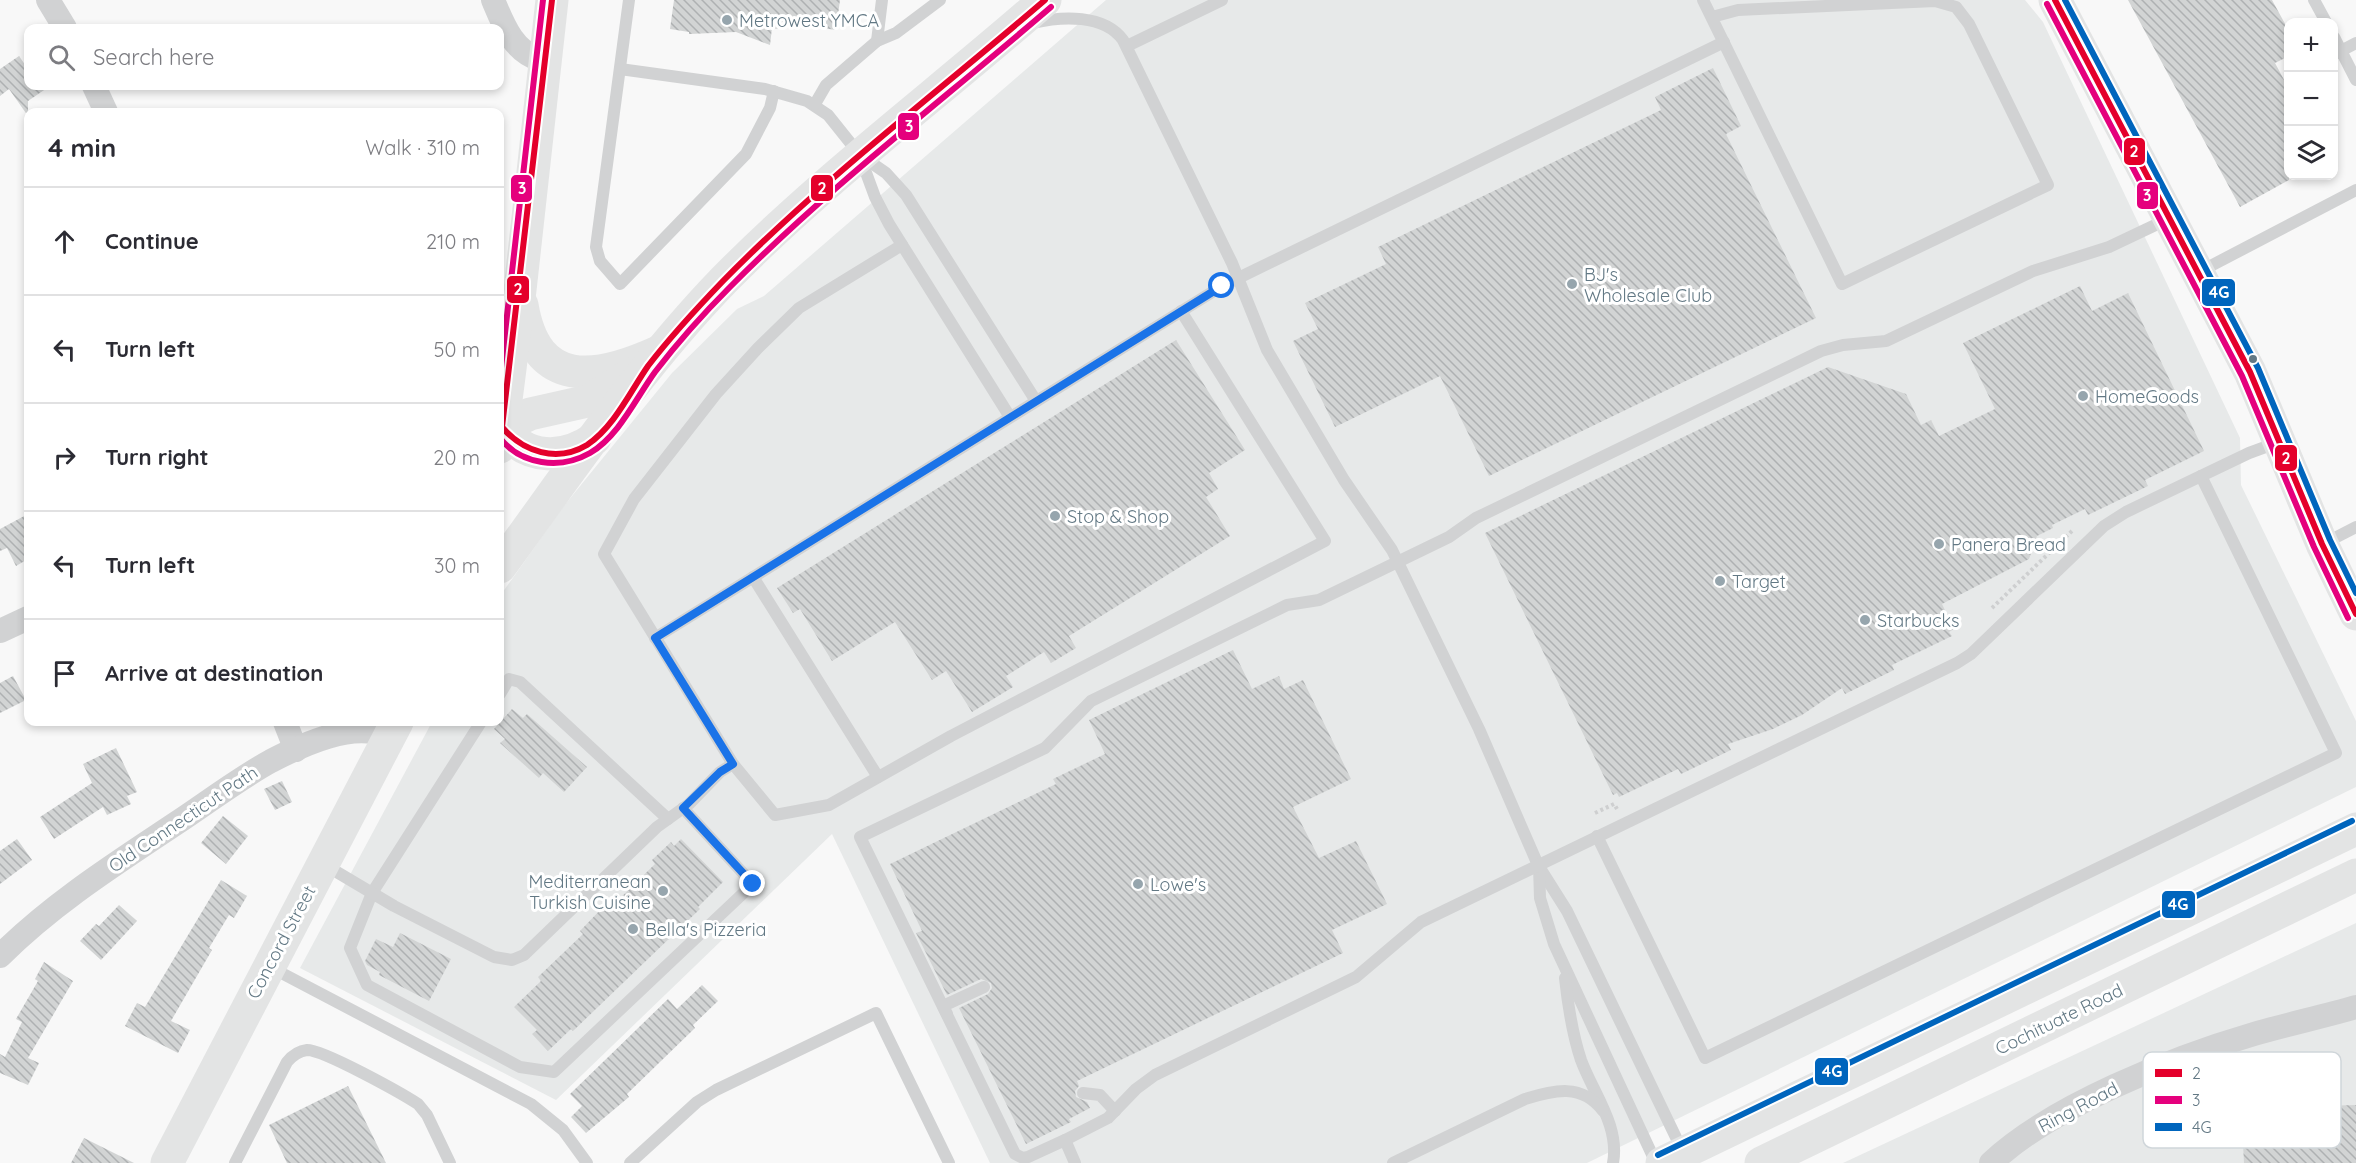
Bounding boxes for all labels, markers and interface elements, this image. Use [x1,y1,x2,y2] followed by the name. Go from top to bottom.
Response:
[739,9,879,32] place label: Metrowest YMCA
[720,13,734,27] marker: Metrowest YMCA
[2284,18,2338,180] map controls
[2284,18,2338,72] button: +
[24,24,504,90] search box
[45,41,78,74] icon: search
[93,43,214,71] text: Search here
[2284,72,2338,126] button: −
[897,112,920,141] line badge: 3
[905,116,913,136] text: 3
[2284,126,2338,180] button: layers
[48,131,116,164] text: 4 min
[365,135,480,160] text: Walk · 310 m
[2123,137,2146,166] line badge: 2
[2129,141,2139,161] text: 2
[510,174,533,203] line badge: 3
[810,174,834,202] line badge: 2
[518,178,526,198] text: 3
[817,178,827,198] text: 2
[2136,181,2159,210] line badge: 3
[2143,185,2151,205] text: 3
[48,225,81,258] icon: ahead
[105,227,199,255] text: Continue
[426,229,480,254] text: 210 m
[1584,263,1712,307] place label: BJ's Wholesale Club
[1208,272,1234,298] route start
[506,275,530,304] line badge: 2
[1565,277,1579,291] marker: BJ's Wholesale Club
[2201,278,2236,307] line badge: 4G
[513,279,523,299] text: 2
[2209,282,2229,302] text: 4G
[48,333,81,366] icon: left
[105,335,195,363] text: Turn left
[434,337,480,362] text: 50 m
[2247,353,2259,365] unlabelled marker
[2095,385,2199,408] place label: HomeGoods
[2076,389,2090,403] marker: HomeGoods
[48,441,81,474] icon: right
[105,443,209,471] text: Turn right
[2274,444,2298,472] line badge: 2
[433,445,480,470] text: 20 m
[2281,448,2291,468] text: 2
[1067,505,1169,528] place label: Stop & Shop
[1048,509,1062,523] marker: Stop & Shop
[1951,533,2066,556] place label: Panera Bread
[1932,537,1946,551] marker: Panera Bread
[48,549,81,582] icon: left
[105,551,195,579] text: Turn left
[434,553,480,578] text: 30 m
[1732,570,1786,593] place label: Target
[1713,574,1727,588] marker: Target
[1877,609,1960,632] place label: Starbucks
[1858,613,1872,627] marker: Starbucks
[48,657,81,690] icon: arrive
[105,659,323,687] text: Arrive at destination
[104,761,262,877] street label: Old Connecticut Path
[528,870,651,914] place label: Mediterranean Turkish Cuisine
[739,870,765,896] route end
[1150,873,1206,896] place label: Lowe's
[1131,877,1145,891] marker: Lowe's
[242,882,320,1002] street label: Concord Street
[656,884,670,898] marker: Mediterranean Turkish Cuisine
[2161,890,2196,919] line badge: 4G
[2168,894,2188,914] text: 4G
[645,918,766,941] place label: Bella's Pizzeria
[626,922,640,936] marker: Bella's Pizzeria
[1991,978,2127,1060] street label: Cochituate Road
[2143,1052,2341,1148] legend
[1814,1057,1849,1086] line badge: 4G
[1822,1061,1842,1081] text: 4G
[2192,1063,2201,1083] text: 2
[2034,1076,2122,1138] street label: Ring Road
[2192,1090,2200,1110] text: 3
[2192,1117,2212,1137] text: 4G

